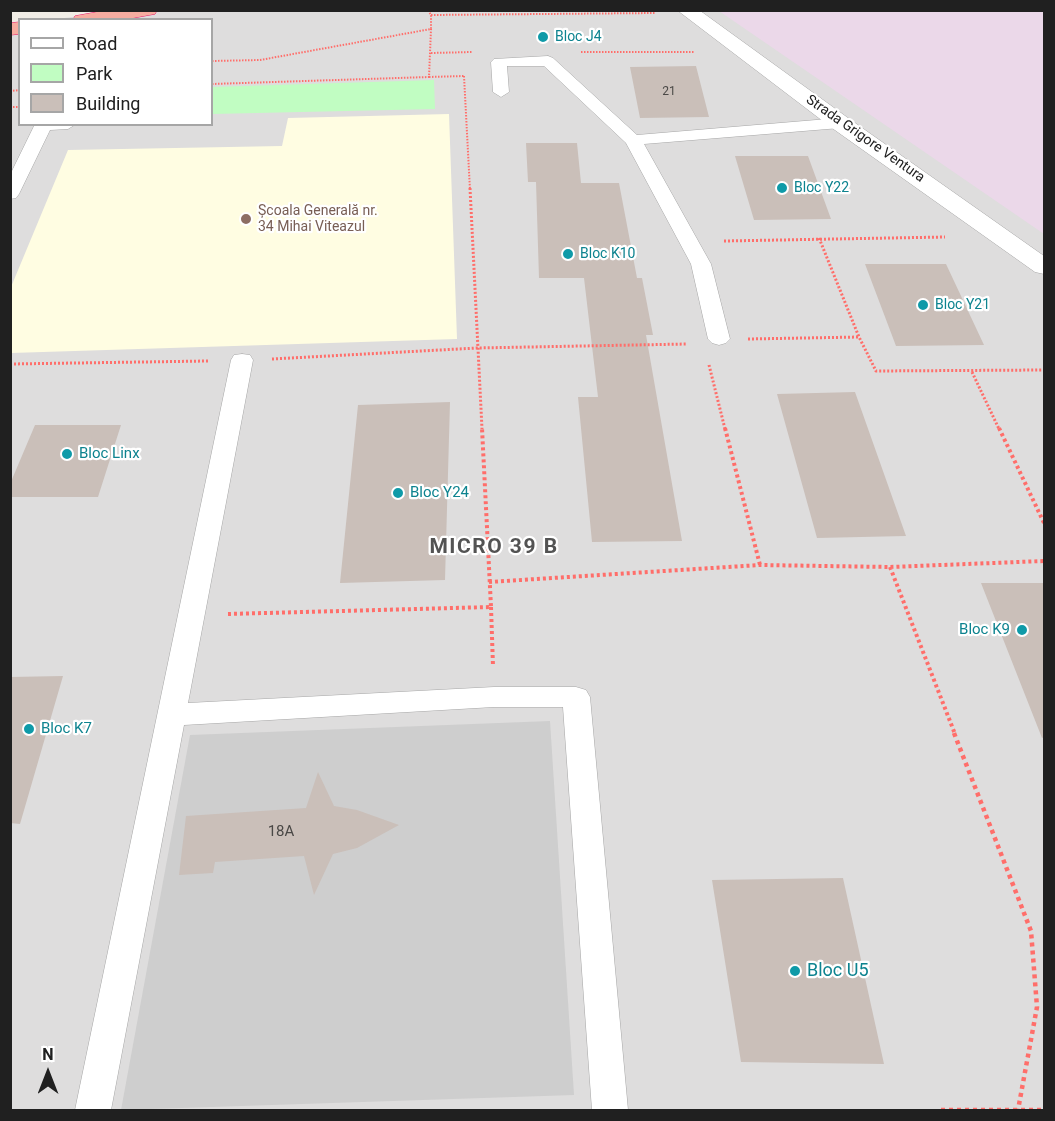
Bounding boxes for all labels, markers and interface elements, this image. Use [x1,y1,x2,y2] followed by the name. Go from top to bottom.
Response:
[18,18,213,126] legend
[555,29,602,45] place label: Bloc J4
[536,30,550,44] marker: Bloc J4
[76,33,117,54] text: Road
[76,63,112,84] text: Park
[662,85,676,99] house number: 21
[802,92,928,186] street label: Strada Grigore Ventura
[76,93,140,114] text: Building
[794,180,849,196] place label: Bloc Y22
[775,181,789,195] marker: Bloc Y22
[258,203,378,236] place label: Școala Generală nr. 34 Mihai Viteazul
[239,212,253,226] marker: Școala Generală nr. 34 Mihai Viteazul
[580,246,635,262] place label: Bloc K10
[561,247,575,261] marker: Bloc K10
[935,297,990,313] place label: Bloc Y21
[916,298,930,312] marker: Bloc Y21
[79,445,140,463] place label: Bloc Linx
[60,447,74,461] marker: Bloc Linx
[410,484,469,502] place label: Bloc Y24
[391,486,405,500] marker: Bloc Y24
[429,535,559,561] district label: MICRO 39 B
[959,621,1010,639] place label: Bloc K9
[1015,623,1029,637] marker: Bloc K9
[41,720,92,738] place label: Bloc K7
[22,722,36,736] marker: Bloc K7
[268,823,294,841] house number: 18A
[807,960,869,982] place label: Bloc U5
[788,964,802,978] marker: Bloc U5
[18,1043,78,1103] north arrow
[42,1045,54,1064] text: N

